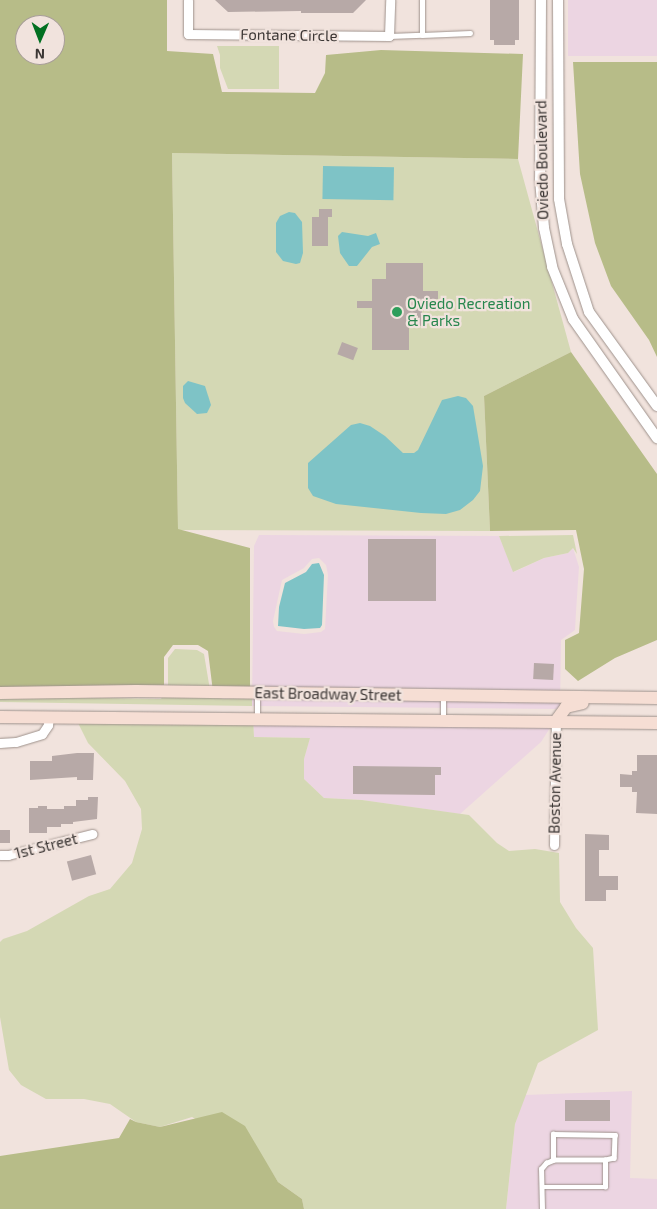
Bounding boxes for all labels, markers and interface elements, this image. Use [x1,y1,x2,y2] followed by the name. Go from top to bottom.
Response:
[15,15,65,65] north arrow
[240,25,338,45] street label: Fontane Circle
[35,46,45,63] text: N
[532,100,552,220] street label: Oviedo Boulevard
[407,294,531,329] place label: Oviedo Recreation & Parks
[391,306,403,318] marker: Oviedo Recreation & Parks
[254,684,402,704] street label: East Broadway Street
[545,732,565,834] street label: Boston Avenue
[13,829,79,863] street label: 1st Street

